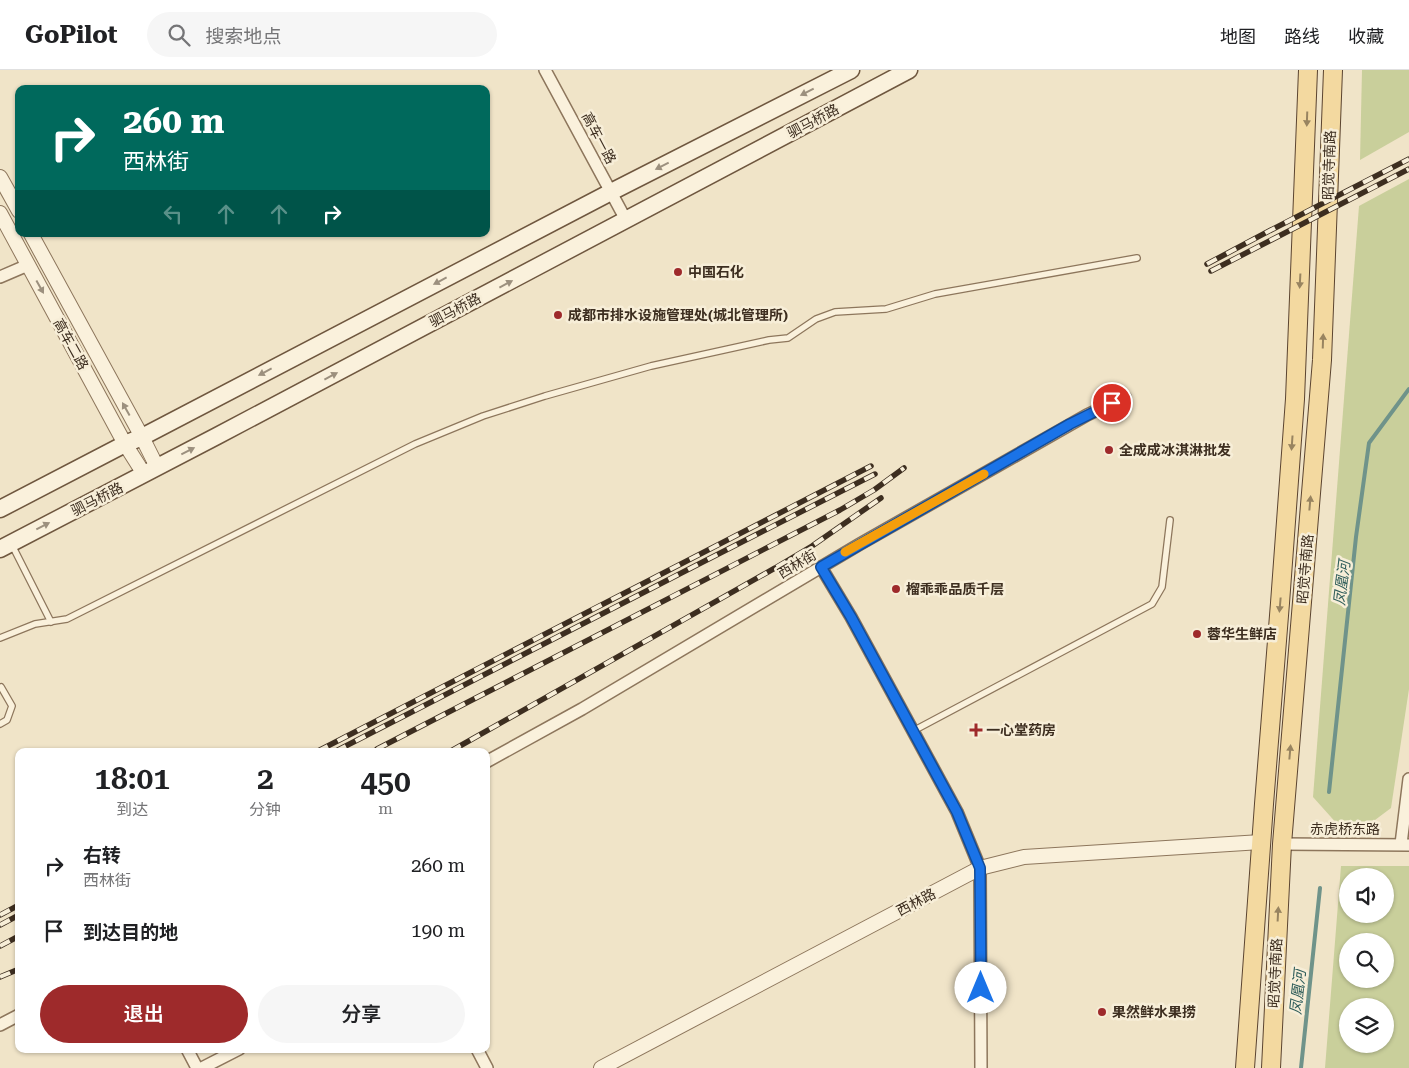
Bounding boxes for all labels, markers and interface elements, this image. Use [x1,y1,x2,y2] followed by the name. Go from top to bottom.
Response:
[147,12,497,57] search box
[25,21,117,49] text: GoPilot
[165,21,193,49] icon: search
[205,25,281,48] text: 搜索地点
[1220,26,1256,47] text: 地图
[1284,26,1320,47] text: 路线
[1348,26,1384,47] text: 收藏
[800,88,814,96] one-way arrow
[123,101,224,142] text: 260 m
[785,101,841,141] street label: 驷马桥路
[40,105,105,170] icon: right
[579,110,619,166] street label: 高车一路
[1302,111,1310,127] one-way arrow
[1320,130,1338,200] street label: 昭觉寺南路
[123,149,189,174] text: 西林街
[655,162,670,170] one-way arrow
[159,200,187,228] icon: left
[212,200,240,228] icon: ahead
[265,200,293,228] icon: ahead
[318,200,346,228] icon: right
[688,264,744,280] place label: 中国石化
[672,266,684,278] marker: 中国石化
[1295,273,1303,289] one-way arrow
[433,277,448,285] one-way arrow
[36,279,44,294] one-way arrow
[499,280,513,288] one-way arrow
[427,290,483,330] street label: 驷马桥路
[568,307,788,323] place label: 成都市排水设施管理处(城北管理所)
[552,309,564,321] marker: 成都市排水设施管理处(城北管理所)
[50,316,92,372] street label: 高车二路
[1319,333,1327,349] one-way arrow
[258,368,273,376] one-way arrow
[324,372,339,380] one-way arrow
[1091,382,1133,424] pin
[1098,389,1126,417] icon: arrive
[122,401,130,416] one-way arrow
[1287,436,1295,452] one-way arrow
[1119,442,1231,458] place label: 全成成冰淇淋批发
[1103,444,1115,456] marker: 全成成冰淇淋批发
[180,447,195,455] one-way arrow
[68,479,126,519] street label: 驷马桥路
[1307,495,1315,511] one-way arrow
[36,522,51,530] one-way arrow
[1294,533,1316,605] street label: 昭觉寺南路
[775,546,819,582] street label: 西林街
[1330,557,1354,606] water label: 凤凰河
[906,581,1004,597] place label: 榴乖乖品质千层
[890,583,902,595] marker: 榴乖乖品质千层
[1276,598,1284,614] one-way arrow
[1207,626,1277,642] place label: 蓉华生鲜店
[1191,628,1203,640] marker: 蓉华生鲜店
[986,722,1056,738] place label: 一心堂药房
[970,724,982,736] marker: 一心堂药房
[1286,744,1294,760] one-way arrow
[94,761,170,796] text: 18:01
[257,761,274,796] text: 2
[360,764,411,799] text: 450
[378,799,393,818] text: m
[116,800,148,819] text: 到达
[249,800,281,819] text: 分钟
[1310,821,1380,837] street label: 赤虎桥东路
[83,844,121,867] text: 右转
[40,852,68,880] icon: right
[411,854,465,877] text: 260 m
[1339,868,1394,1053] map controls
[1339,868,1394,923] button: sound
[83,871,131,890] text: 西林街
[894,885,938,919] street label: 西林路
[1275,906,1283,922] one-way arrow
[40,917,68,945] icon: arrive
[411,919,465,942] text: 190 m
[83,921,178,944] text: 到达目的地
[1339,933,1394,988] button: search
[1265,938,1285,1008] street label: 昭觉寺南路
[954,961,1006,1013] position arrow
[1287,966,1310,1015] water label: 凤凰河
[40,985,248,1043] button: 退出
[258,985,465,1043] button: 分享
[1339,998,1394,1053] button: layers
[1112,1004,1196,1020] place label: 果然鲜水果捞
[1096,1006,1108,1018] marker: 果然鲜水果捞

